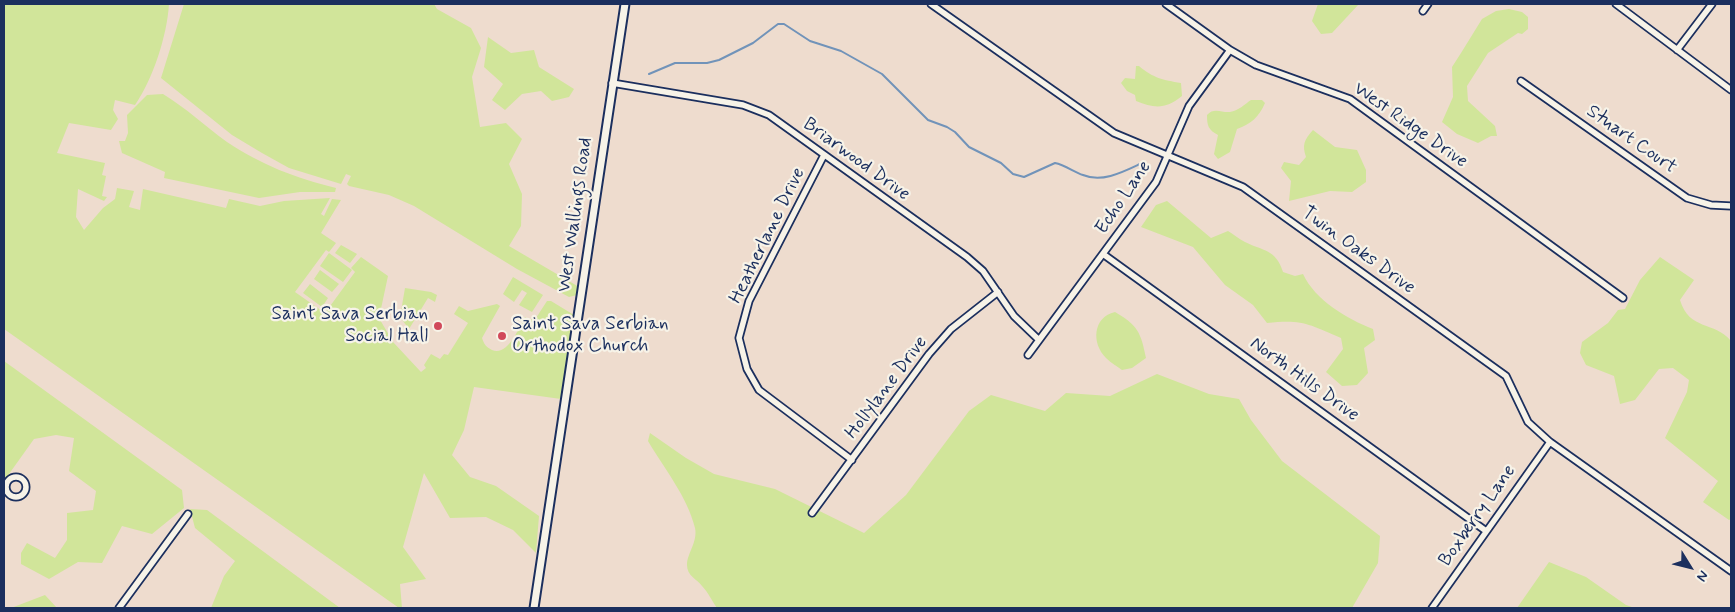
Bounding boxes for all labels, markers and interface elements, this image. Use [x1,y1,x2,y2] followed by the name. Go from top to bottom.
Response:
[1348,78,1472,174] street label: West Ridge Drive
[1581,101,1681,179] street label: Stuart Court
[798,113,914,207] street label: Briarwood Drive
[554,136,598,294] street label: West Wallings Road
[1091,157,1157,239] street label: Echo Lane
[725,164,811,308] street label: Heatherlane Drive
[1297,202,1419,300] street label: Twin Oaks Drive
[271,304,428,348] place label: Saint Sava Serbian Social Hall
[512,314,669,358] place label: Saint Sava Serbian Orthodox Church
[432,320,444,332] marker: Saint Sava Serbian Social Hall
[496,330,508,342] marker: Saint Sava Serbian Orthodox Church
[841,332,933,444] street label: Hollylane Drive
[1245,333,1363,427] street label: North Hills Drive
[1435,461,1521,571] street label: Boxberry Lane
[1665,542,1715,592] north arrow
[1692,567,1712,585] text: N

